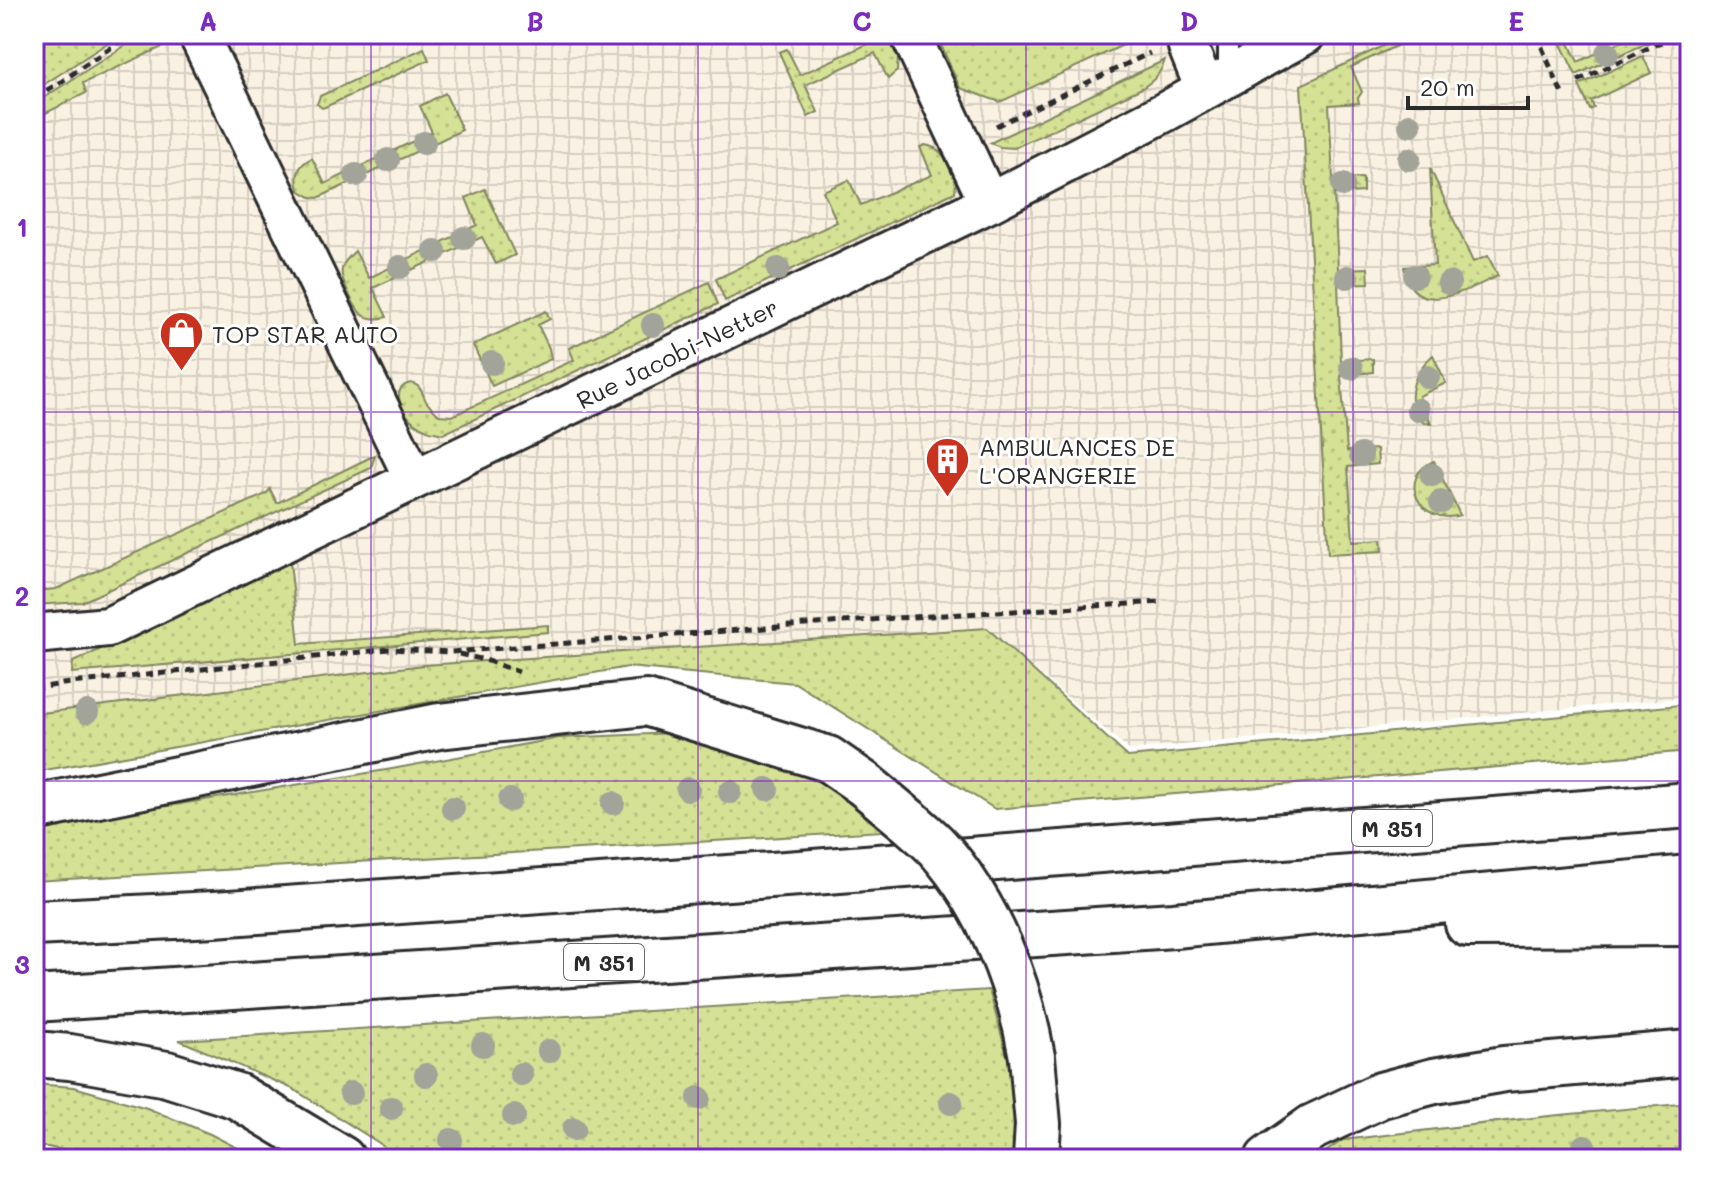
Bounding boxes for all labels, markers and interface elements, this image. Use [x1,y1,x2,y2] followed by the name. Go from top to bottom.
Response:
[199,4,217,38] text: A
[526,4,544,38] text: B
[852,4,872,38] text: C
[1180,4,1198,38] text: D
[1508,4,1524,38] text: E
[1408,60,1528,110] scale bar
[1420,71,1475,102] text: 20 m
[16,210,28,244] text: 1
[571,291,783,415] street label: Rue Jacobi-Netter
[157,309,205,372] shop icon: TOP STAR AUTO
[212,318,398,349] place label: TOP STAR AUTO
[979,431,1175,490] place label: AMBULANCES DE L'ORANGERIE
[924,436,972,499] building icon: AMBULANCES DE L'ORANGERIE
[15,579,29,613] text: 2
[1352,810,1432,846] road number: M 351
[564,944,644,980] road number: M 351
[14,947,30,981] text: 3

